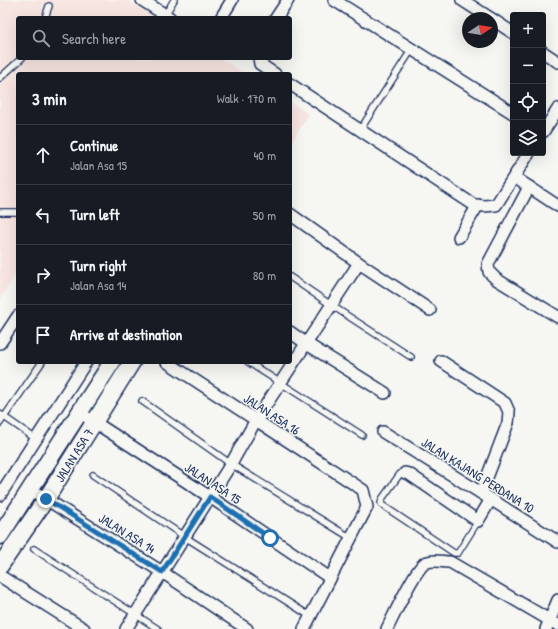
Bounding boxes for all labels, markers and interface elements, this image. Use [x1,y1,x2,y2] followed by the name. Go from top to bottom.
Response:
[462,12,498,48] north arrow
[510,12,546,156] map controls
[510,12,546,48] button: +
[16,16,292,60] search box
[30,27,52,49] icon: search
[62,28,126,49] text: Search here
[510,48,546,84] button: −
[510,84,546,120] button: locate
[32,87,67,110] text: 3 min
[217,89,276,107] text: Walk · 170 m
[510,120,546,156] button: layers
[70,135,118,156] text: Continue
[32,144,54,166] icon: ahead
[253,146,276,164] text: 40 m
[70,156,127,174] text: Jalan Asa 15
[32,204,54,226] icon: left
[70,204,120,225] text: Turn left
[253,206,276,224] text: 50 m
[70,255,126,276] text: Turn right
[32,264,54,286] icon: right
[253,266,276,284] text: 80 m
[70,276,126,294] text: Jalan Asa 14
[32,324,54,346] icon: arrive
[70,324,182,345] text: Arrive at destination
[240,389,304,439] street label: JALAN ASA 16
[50,425,98,485] street label: JALAN ASA 7
[418,433,538,517] street label: JALAN KAJANG PERDANA 10
[181,458,245,508] street label: JALAN ASA 15
[37,490,55,508] route end
[95,509,159,558] street label: JALAN ASA 14
[261,529,279,547] route start

